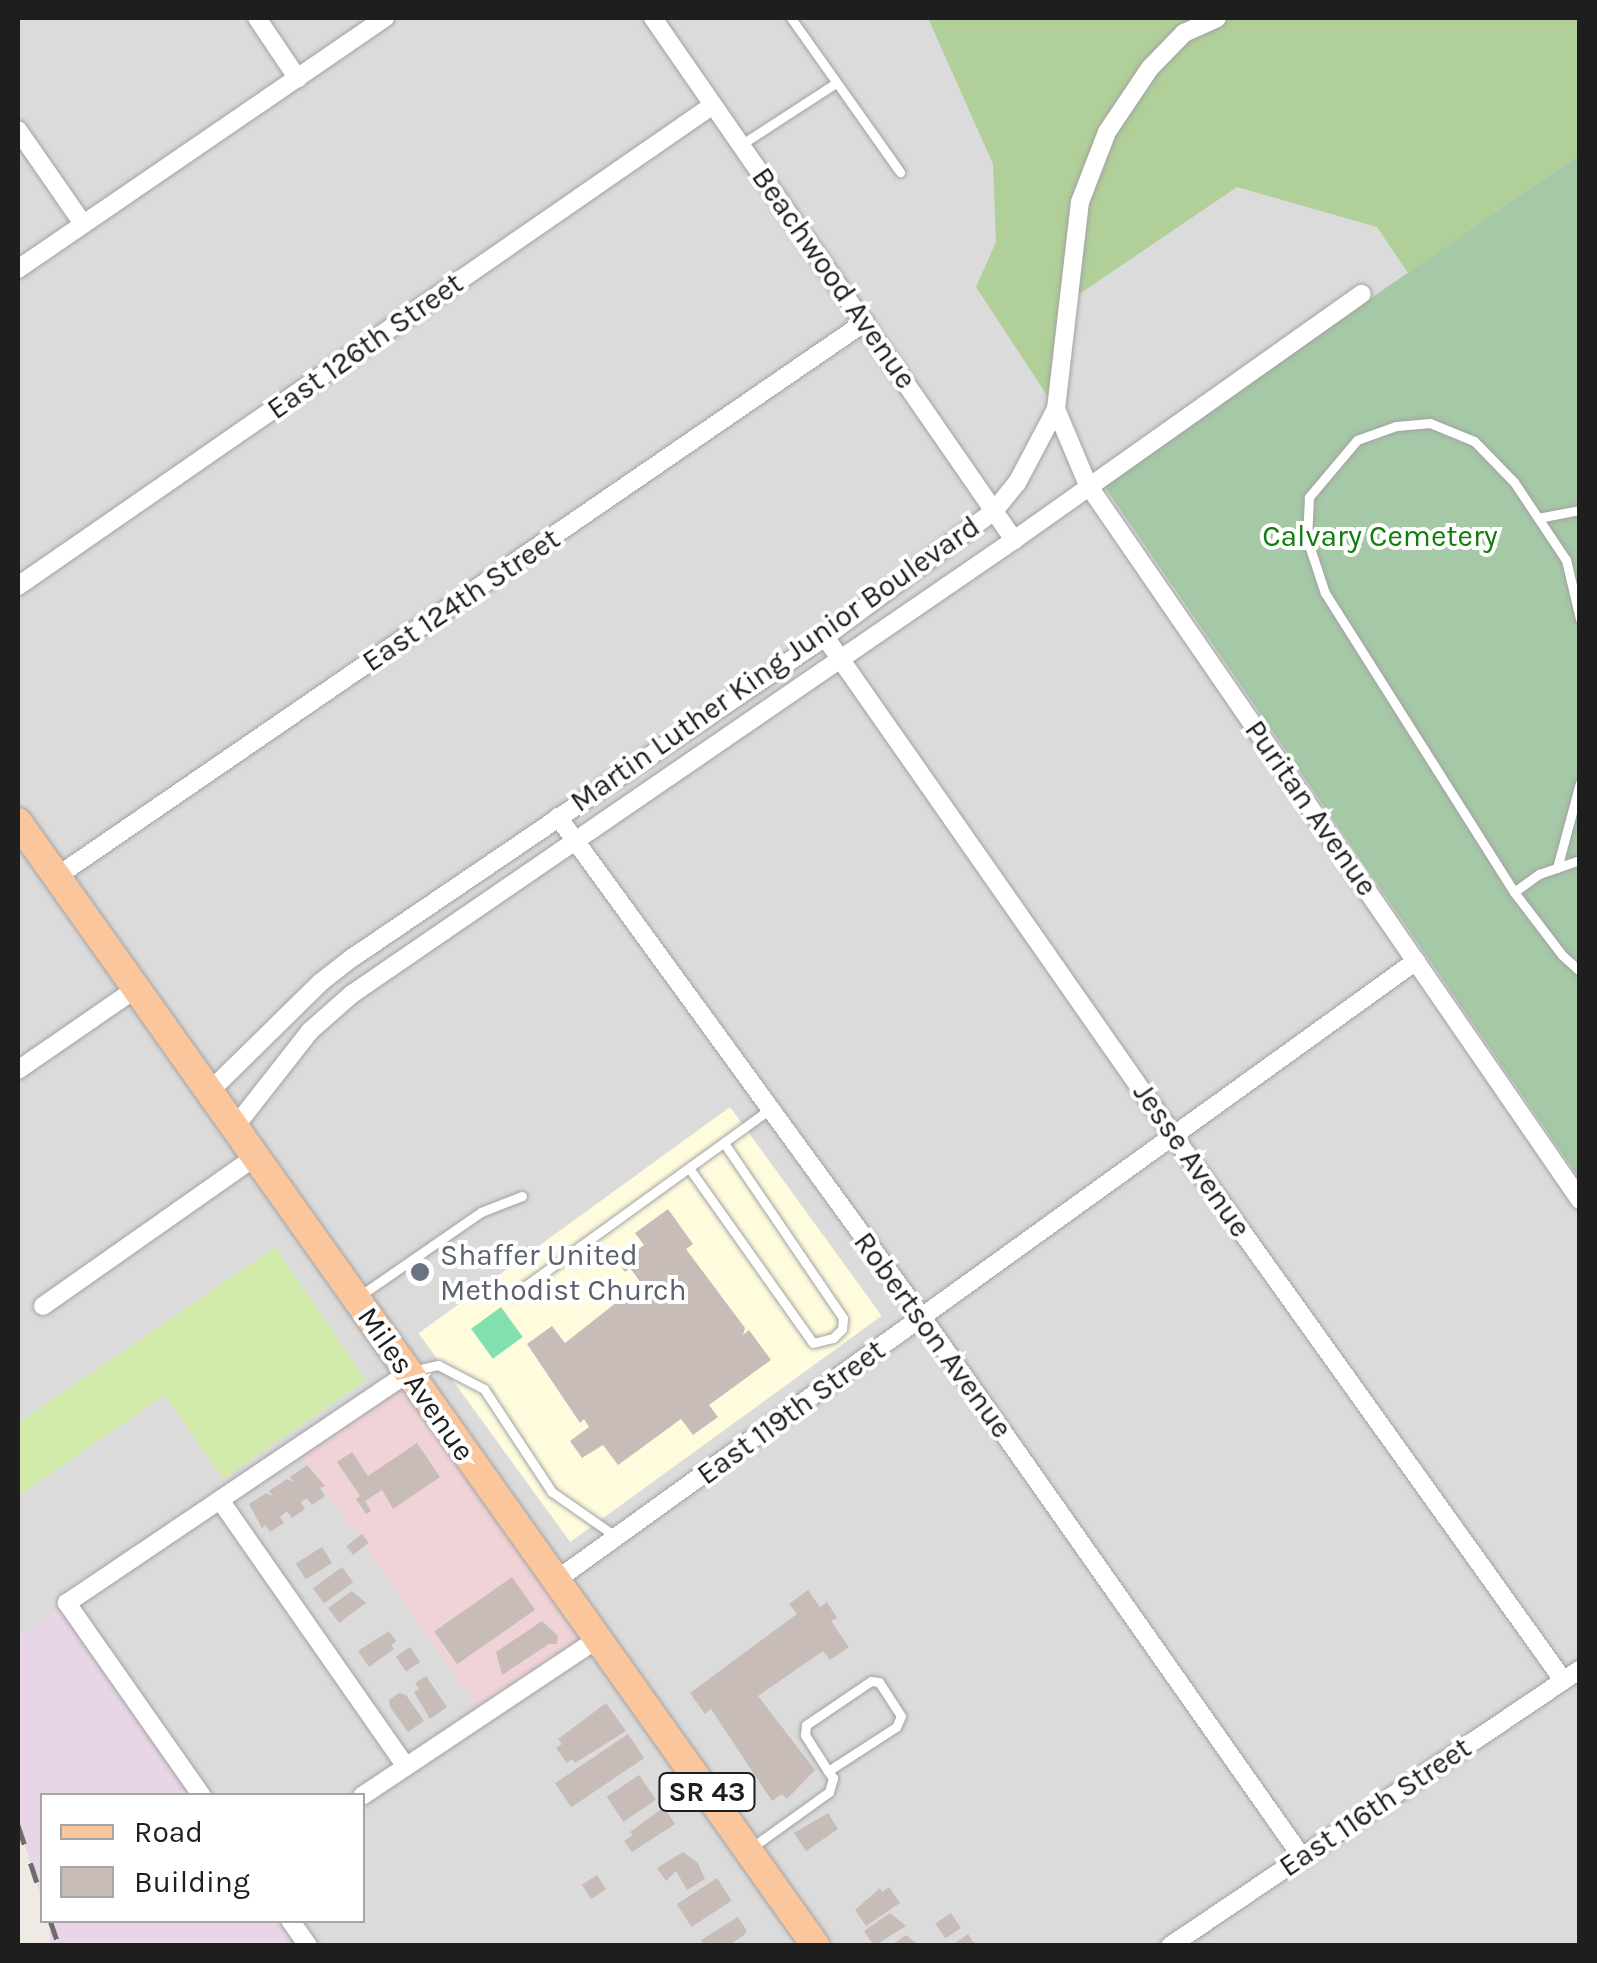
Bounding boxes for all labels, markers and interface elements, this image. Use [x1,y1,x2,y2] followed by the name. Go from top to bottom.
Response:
[744,160,924,396] street label: Beachwood Avenue
[260,265,470,427] street label: East 126th Street
[563,508,987,820] street label: Martin Luther King Junior Boulevard
[1262,518,1498,554] park label: Calvary Cemetery
[355,521,567,679] street label: East 124th Street
[1237,713,1385,903] street label: Puritan Avenue
[1126,1076,1258,1244] street label: Jesse Avenue
[846,1225,1020,1445] street label: Robertson Avenue
[440,1237,687,1308] place label: Shaffer United Methodist Church
[409,1261,431,1283] marker: Shaffer United Methodist Church
[350,1300,482,1468] street label: Miles Avenue
[690,1332,892,1492] street label: East 119th Street
[1272,1730,1478,1884] street label: East 116th Street
[657,1769,757,1815] road number: SR 43
[40,1793,365,1923] legend
[134,1814,203,1850] text: Road
[134,1864,250,1900] text: Building

